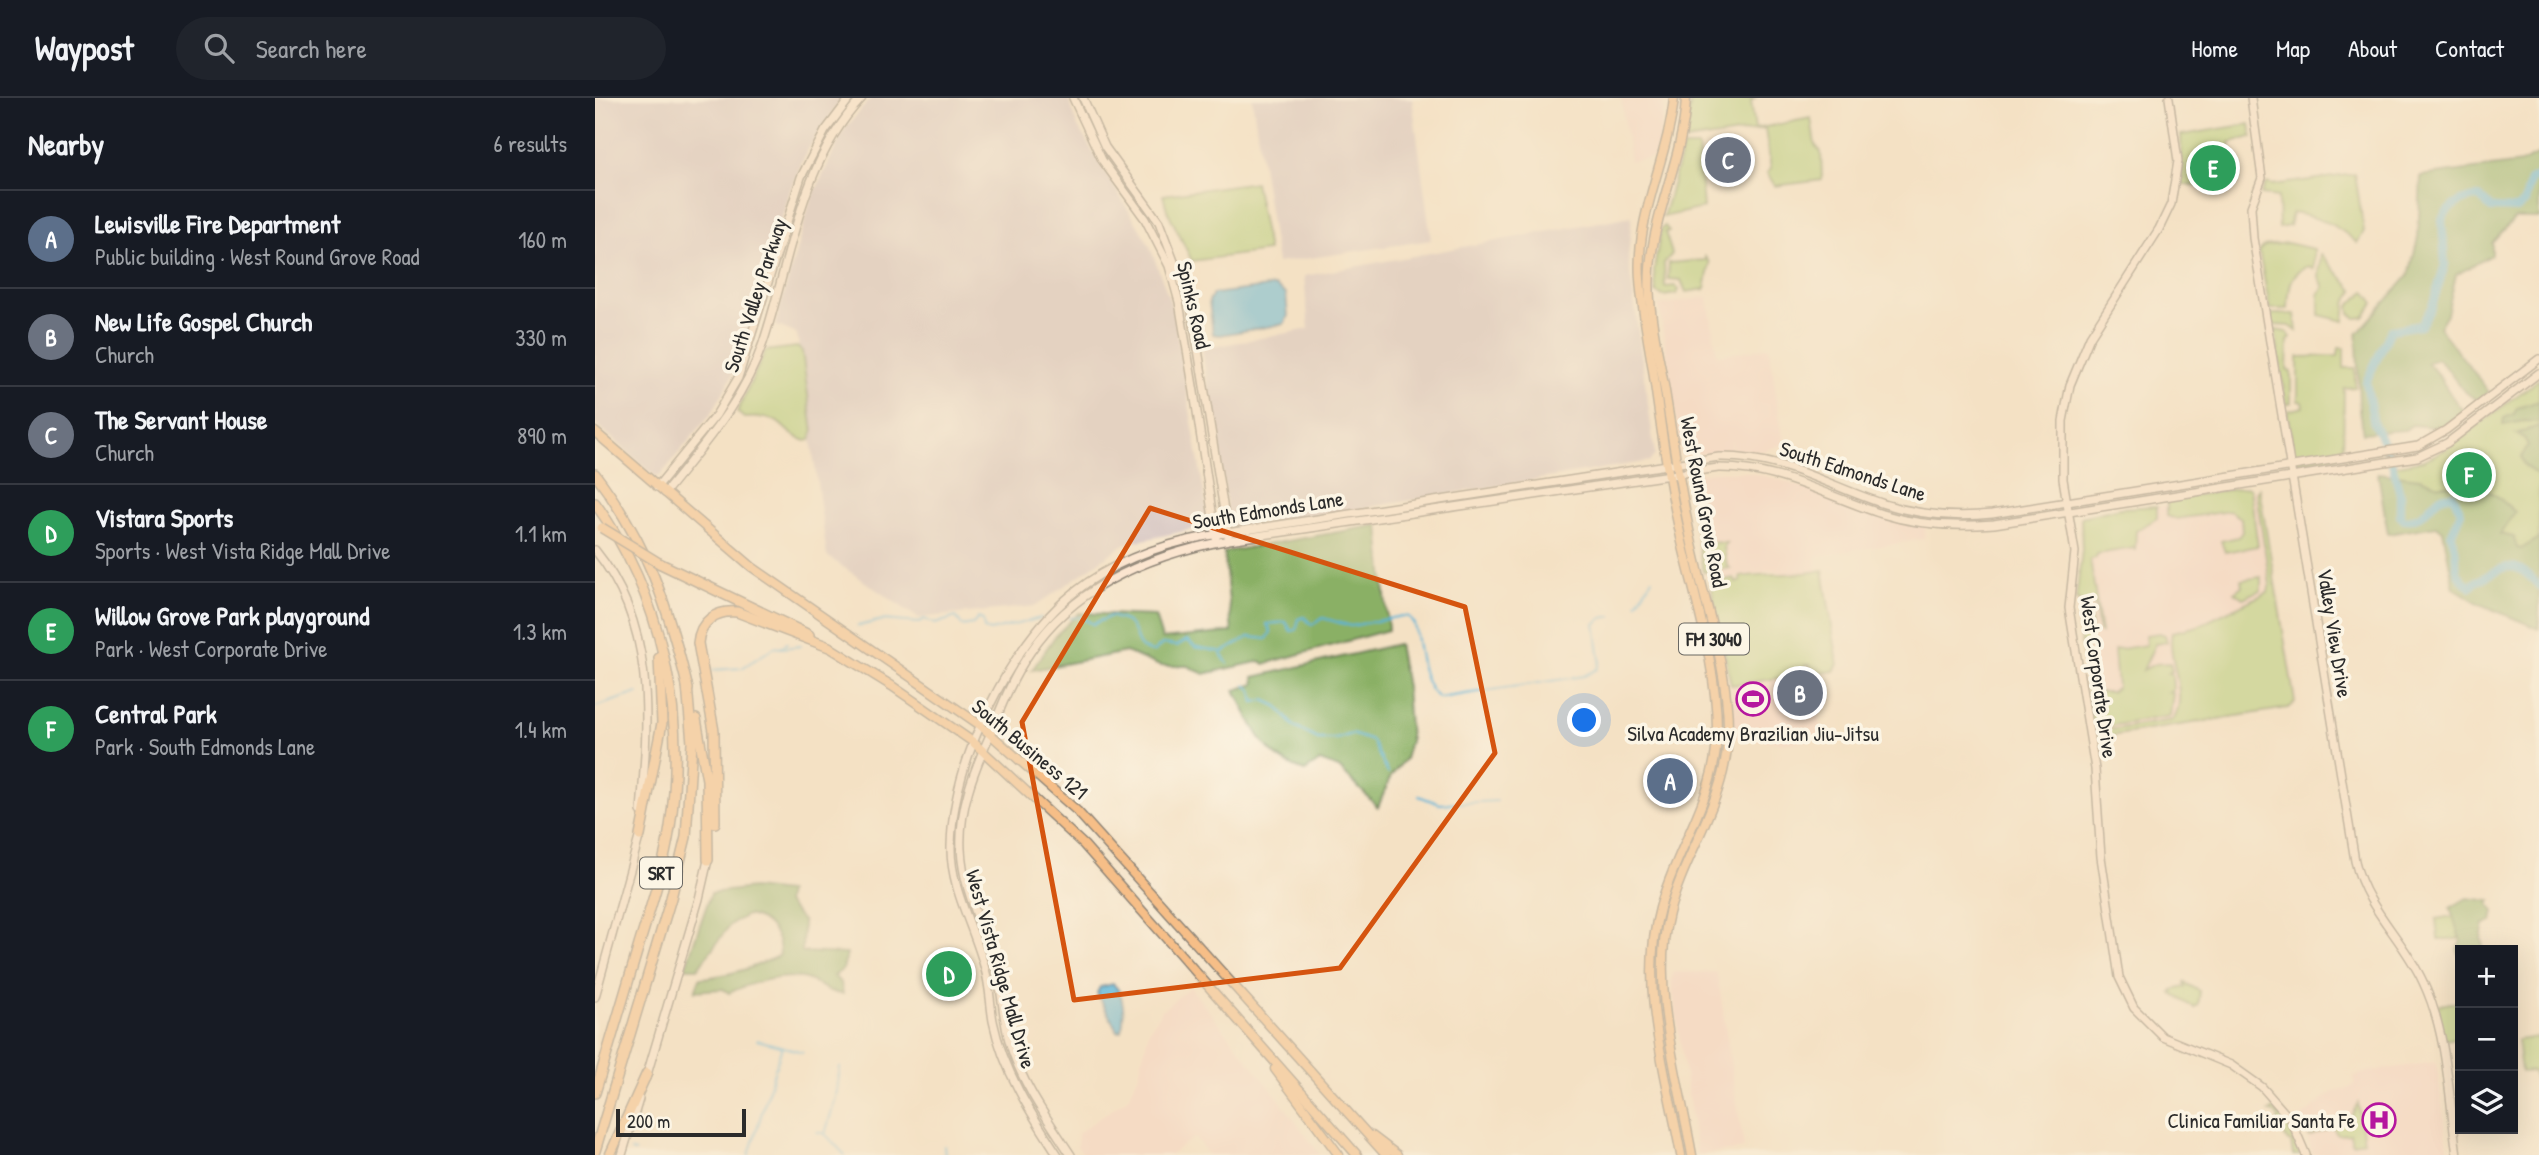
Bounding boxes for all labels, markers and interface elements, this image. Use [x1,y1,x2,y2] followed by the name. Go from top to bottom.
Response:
[176,17,666,80] search box
[35,26,134,70] text: Waypost
[200,29,238,67] icon: search
[256,31,367,66] text: Search here
[2191,32,2238,64] text: Home
[2276,32,2310,64] text: Map
[2348,32,2397,64] text: About
[2435,32,2504,64] text: Contact
[28,124,104,164] text: Nearby
[494,128,567,159] text: 6 results
[1705,134,1751,186] pin: C
[2190,142,2236,194] pin: E
[95,206,340,241] text: Lewisville Fire Department
[716,214,794,376] street label: South Valley Parkway
[45,224,57,255] text: A
[518,224,567,255] text: 160 m
[95,241,420,272] text: Public building · West Round Grove Road
[1170,258,1218,352] street label: Spinks Road
[95,304,312,339] text: New Life Gospel Church
[45,322,57,353] text: B
[515,322,567,353] text: 330 m
[95,339,154,370] text: Church
[95,402,267,437] text: The Servant House
[1673,414,1735,590] street label: West Round Grove Road
[45,420,57,451] text: C
[517,420,567,451] text: 890 m
[1776,434,1930,508] street label: South Edmonds Lane
[95,437,154,468] text: Church
[2446,449,2492,501] pin: F
[1191,484,1345,536] street label: South Edmonds Lane
[95,500,233,535] text: Vistara Sports
[46,518,56,549] text: D
[515,518,567,549] text: 1.1 km
[95,535,390,566] text: Sports · West Vista Ridge Mall Drive
[2311,566,2359,700] street label: Valley View Drive
[2073,594,2125,760] street label: West Corporate Drive
[95,598,369,633] text: Willow Grove Park playground
[46,616,56,647] text: E
[513,616,567,647] text: 1.3 km
[1679,624,1749,654] road number: FM 3040
[95,633,327,664] text: Park · West Corporate Drive
[1777,667,1823,719] pin: B
[1734,680,1772,718] sports icon: Silva Academy Brazilian Jiu-Jitsu
[966,692,1094,806] street label: South Business 121
[95,696,217,731] text: Central Park
[1567,703,1601,737] your location
[47,714,55,745] text: F
[515,714,567,745] text: 1.4 km
[1627,719,1879,748] place label: Silva Academy Brazilian Jiu-Jitsu
[95,731,315,762] text: Park · South Edmonds Lane
[1647,755,1693,807] pin: A
[640,858,682,888] road number: SRT
[959,866,1043,1072] street label: West Vista Ridge Mall Drive
[2455,945,2518,1134] map controls
[2455,945,2518,1008] button: +
[926,948,972,1000] pin: D
[2455,1008,2518,1071] button: −
[2455,1071,2518,1134] button: layers
[2360,1101,2398,1139] hospital icon: Clinica Familiar Santa Fe
[616,1106,745,1138] scale bar
[2167,1106,2355,1135] place label: Clinica Familiar Santa Fe
[627,1108,670,1134] text: 200 m

